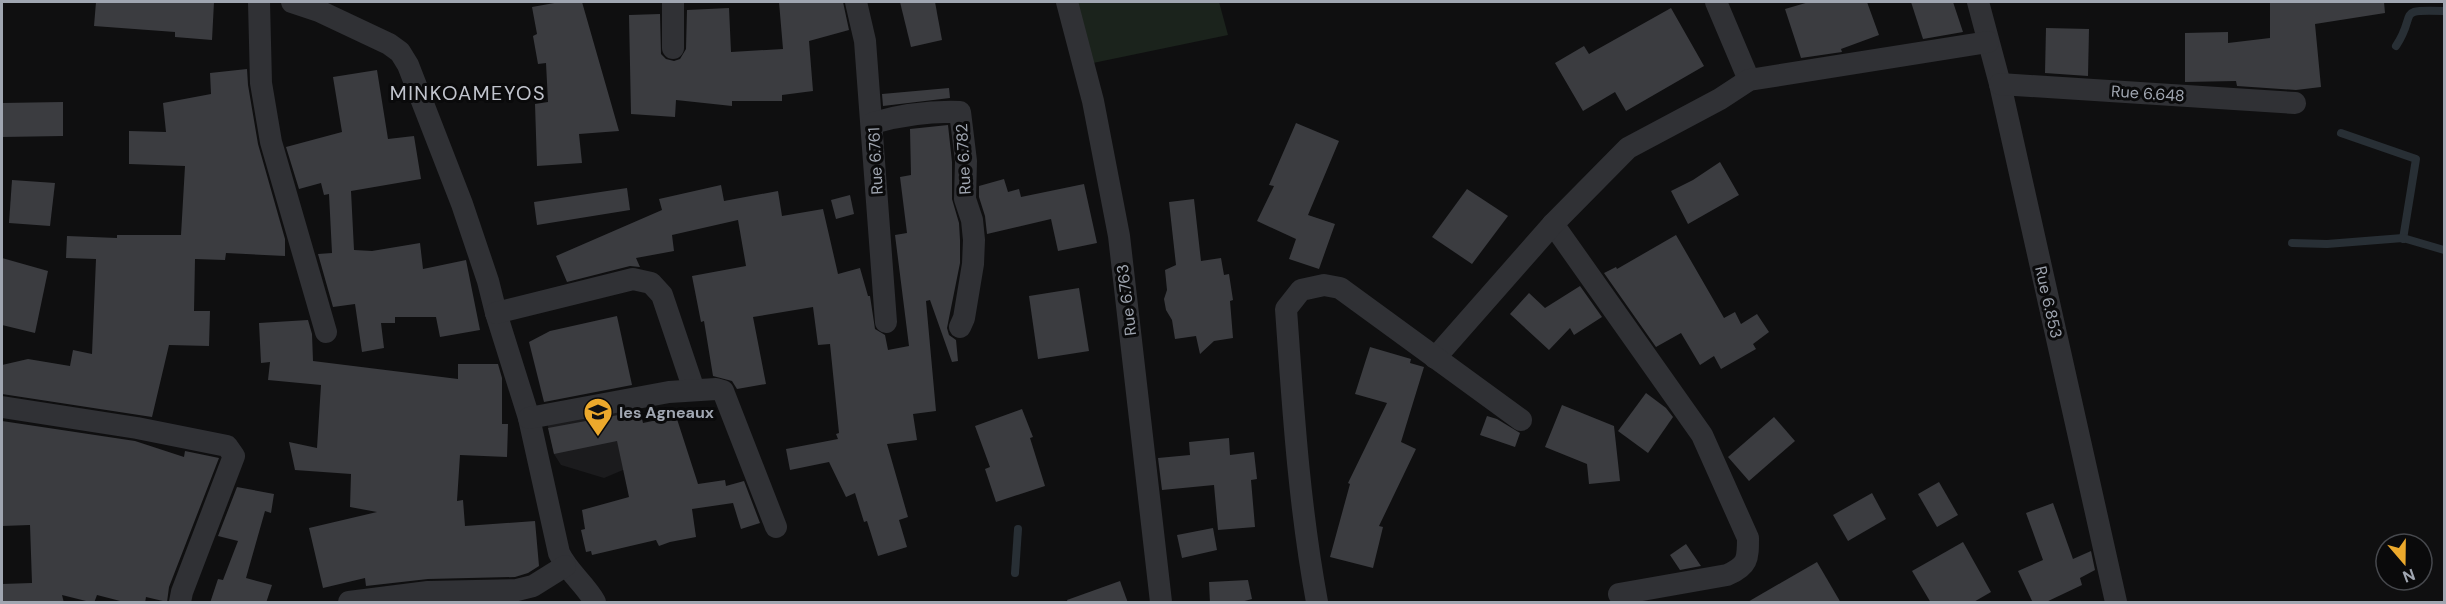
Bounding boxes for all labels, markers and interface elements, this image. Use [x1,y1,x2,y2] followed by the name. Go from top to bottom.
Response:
[390,80,546,106] district label: MINKOAMEYOS
[2111,80,2185,107] street label: Rue 6.648
[951,123,976,195] street label: Rue 6.782
[863,127,888,195] street label: Rue 6.761
[1112,263,1141,337] street label: Rue 6.763
[2030,264,2067,340] street label: Rue 6.853
[582,396,614,438] school or university icon: les Agneaux
[619,402,714,423] place label: les Agneaux
[2374,532,2434,592] north arrow
[2400,564,2418,587] text: N

